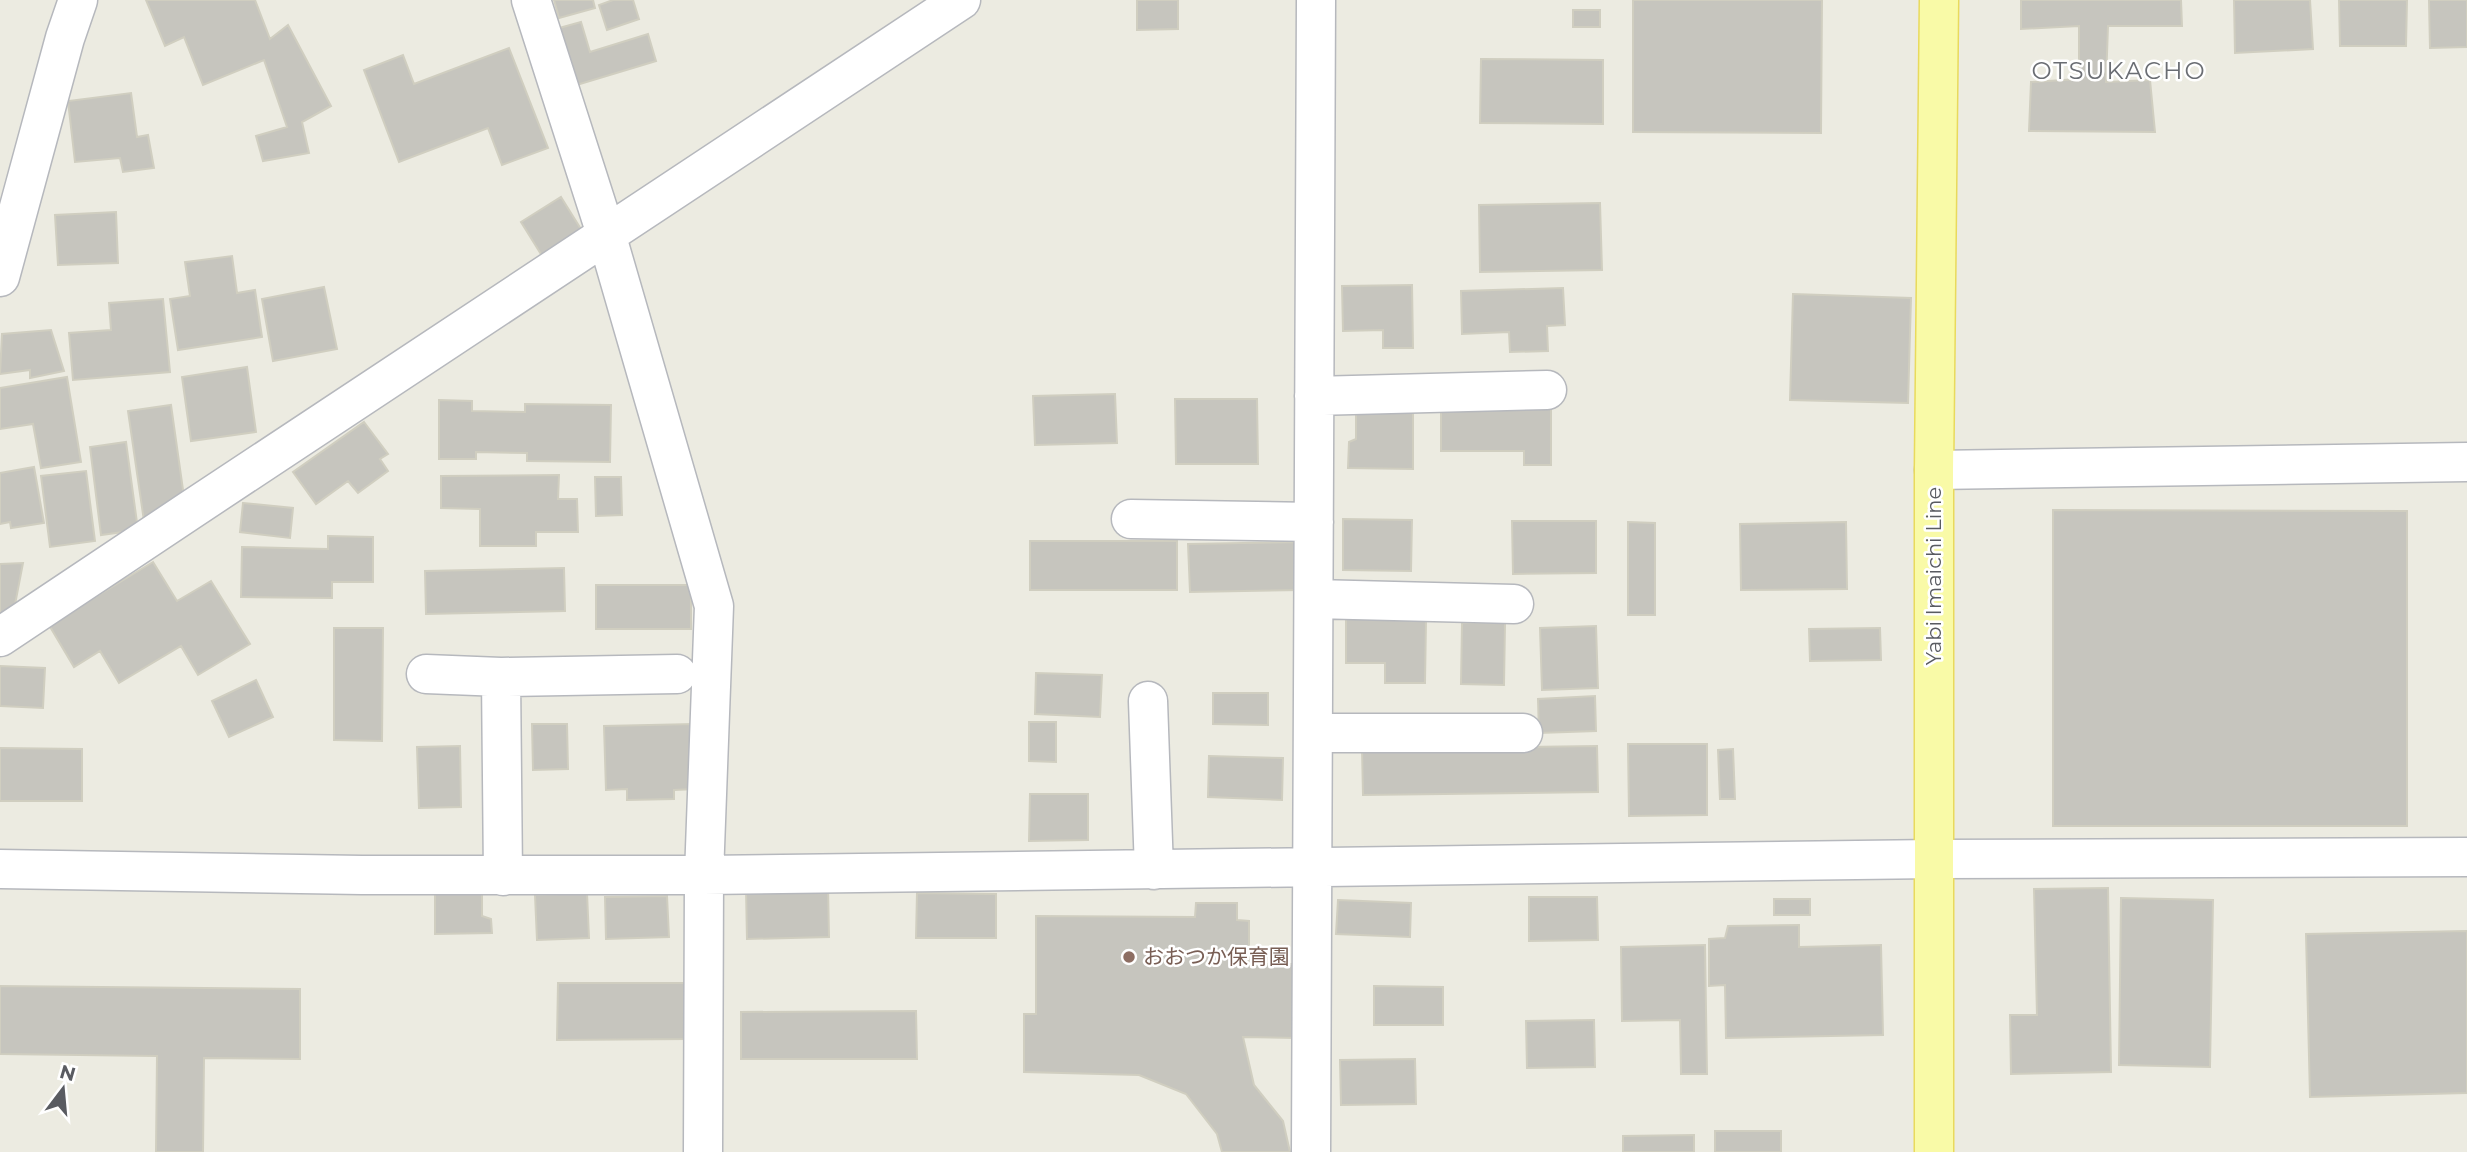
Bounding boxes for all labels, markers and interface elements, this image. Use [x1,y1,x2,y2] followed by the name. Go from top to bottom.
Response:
[2031,56,2207,85] district label: OTSUKACHO
[1921,487,1946,665] street label: Yabi Imaichi Line
[1143,944,1290,969] place label: おおつか保育園
[1121,949,1137,965] marker: おおつか保育園
[28,1054,98,1124] north arrow
[57,1060,78,1086] text: N

